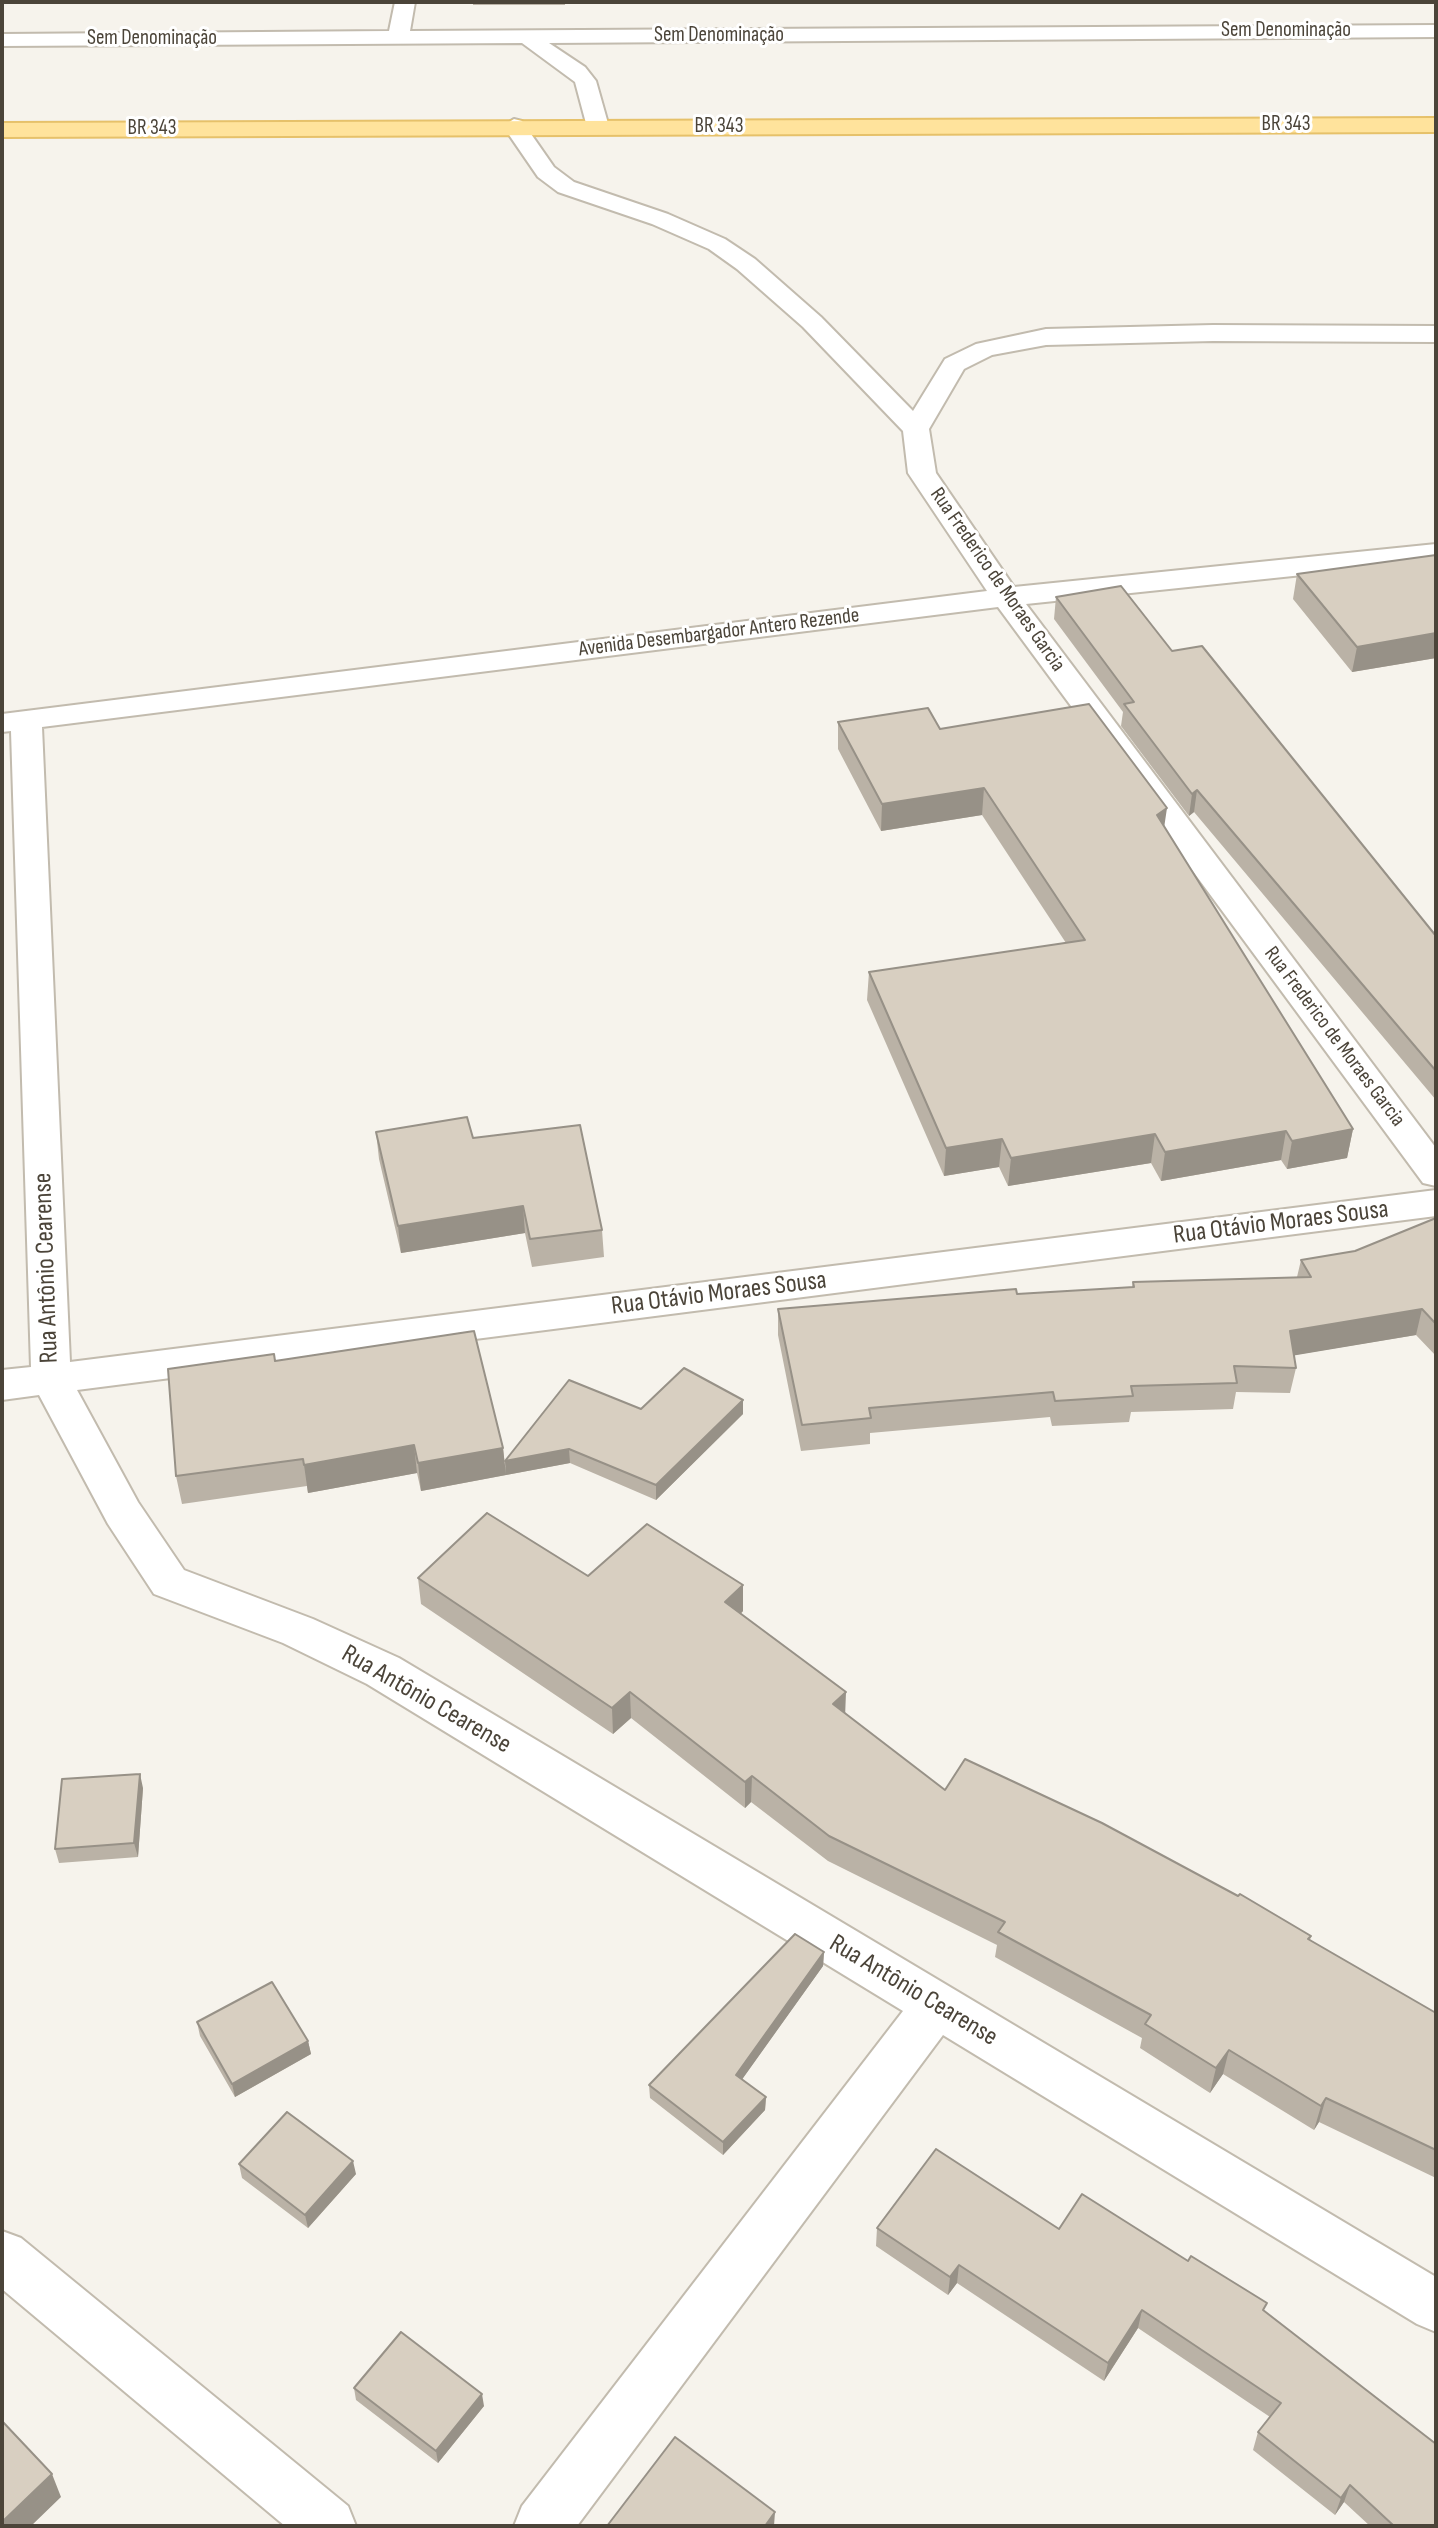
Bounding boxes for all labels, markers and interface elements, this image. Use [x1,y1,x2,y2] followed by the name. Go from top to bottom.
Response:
[1221,18,1351,44] street label: Sem Denominação
[654,23,784,49] street label: Sem Denominação
[87,26,217,52] street label: Sem Denominação
[1262,112,1310,138] street label: BR 343
[695,114,743,140] street label: BR 343
[128,116,176,142] street label: BR 343
[924,483,1070,677] street label: Rua Frederico de Moraes Garcia
[577,603,861,663] street label: Avenida Desembargador Antero Rezende
[1258,942,1410,1132] street label: Rua Frederico de Moraes Garcia
[28,1172,66,1364] street label: Rua Antônio Cearense
[1172,1194,1390,1252] street label: Rua Otávio Moraes Sousa
[610,1265,828,1323] street label: Rua Otávio Moraes Sousa
[336,1639,516,1761] street label: Rua Antônio Cearense
[823,1929,1003,2053] street label: Rua Antônio Cearense

